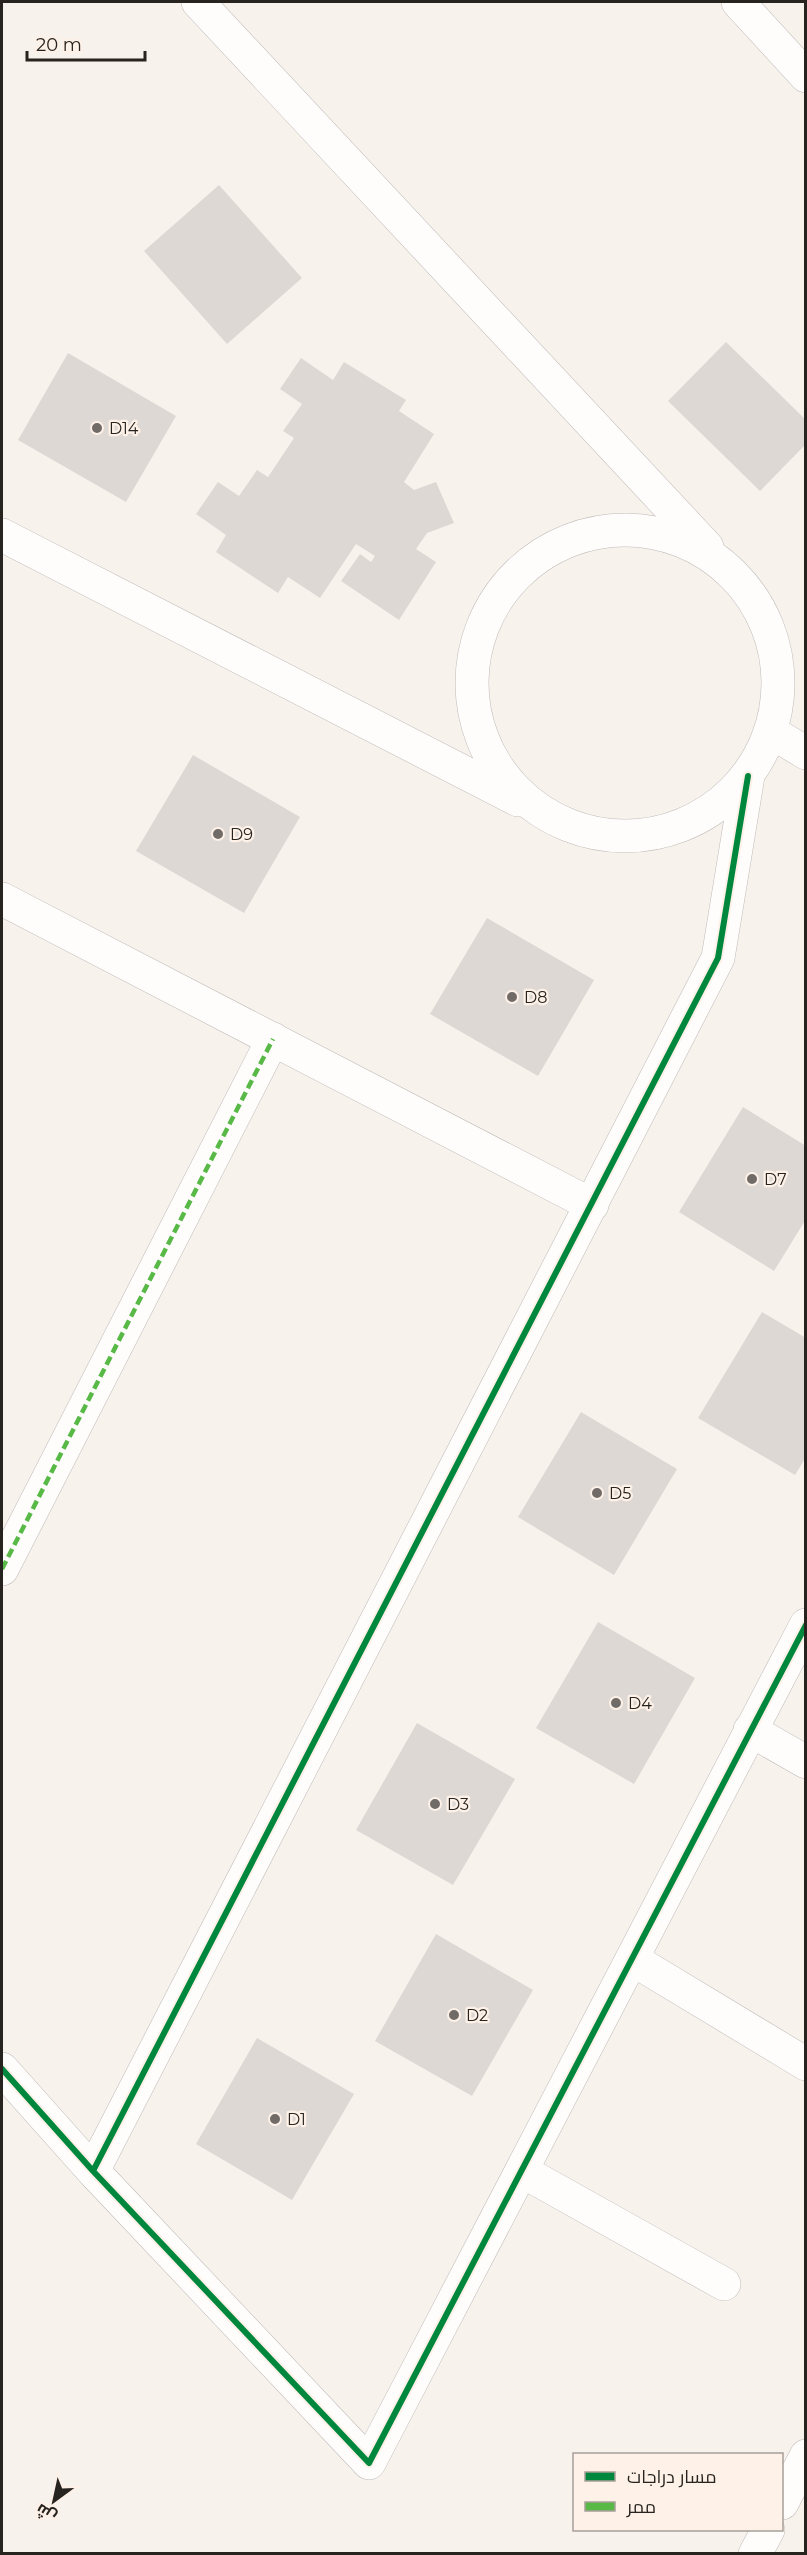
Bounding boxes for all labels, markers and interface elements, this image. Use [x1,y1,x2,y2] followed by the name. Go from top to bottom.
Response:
[27,24,146,62] scale bar
[36,34,82,56] text: 20 m
[109,419,139,438] place label: D14
[90,421,104,435] marker: D14
[230,825,253,844] place label: D9
[211,827,225,841] marker: D9
[524,988,547,1007] place label: D8
[505,990,519,1004] marker: D8
[764,1170,787,1189] place label: D7
[745,1172,759,1186] marker: D7
[609,1484,631,1503] place label: D5
[590,1486,604,1500] marker: D5
[628,1694,652,1713] place label: D4
[609,1696,623,1710] marker: D4
[447,1795,469,1814] place label: D3
[428,1797,442,1811] marker: D3
[466,2006,488,2025] place label: D2
[447,2008,461,2022] marker: D2
[287,2110,306,2129] place label: D1
[268,2112,282,2126] marker: D1
[573,2453,783,2531] legend
[627,2466,717,2488] text: مسار دراجات
[24,2471,84,2531] north arrow
[626,2496,656,2518] text: ممر
[32,2500,60,2527] text: ش

